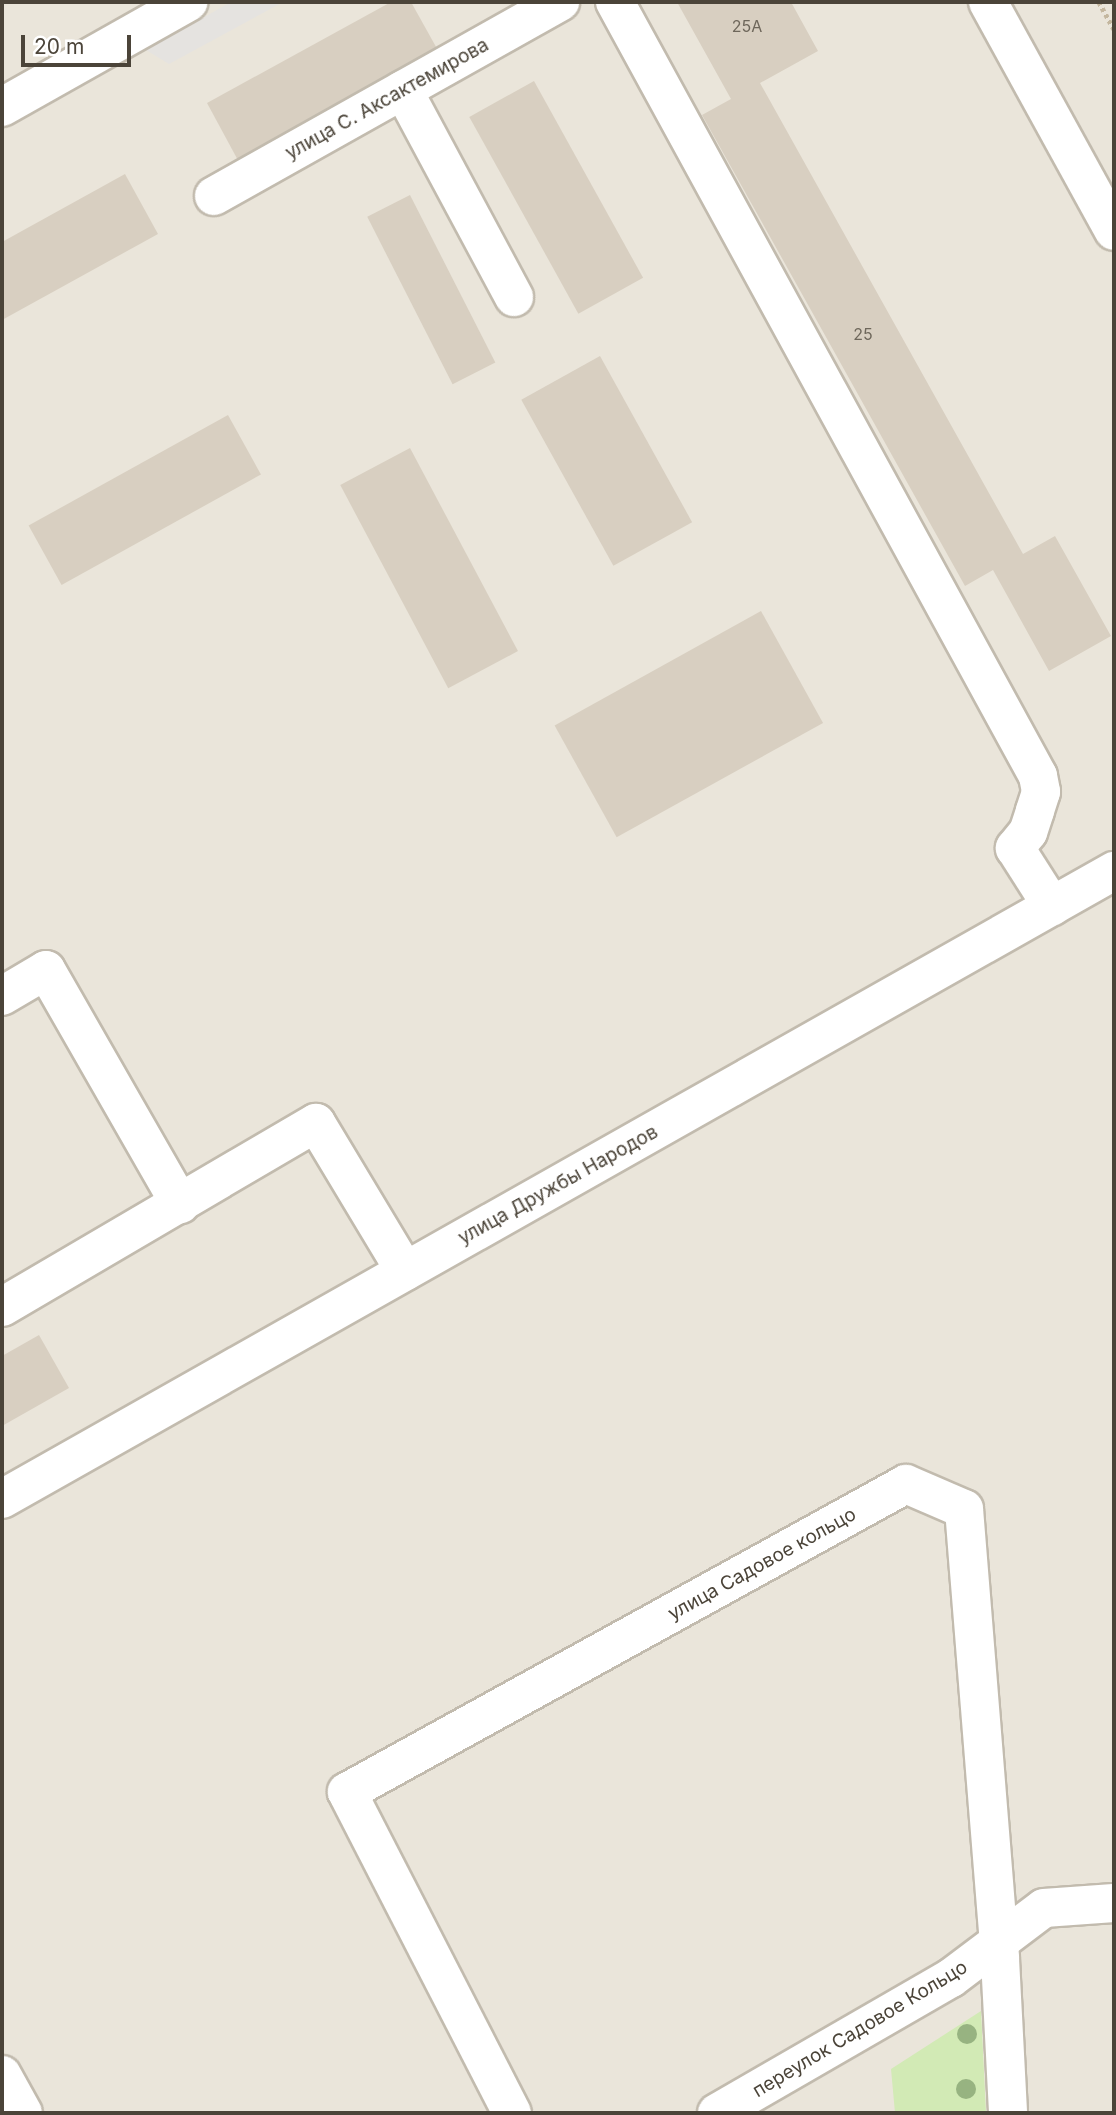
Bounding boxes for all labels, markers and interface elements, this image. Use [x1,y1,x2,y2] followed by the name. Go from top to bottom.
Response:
[732,16,762,36] house number: 25А
[24,21,135,65] scale bar
[34,34,84,59] text: 20 m
[281,34,493,164] street label: улица С. Аксактемирова
[853,324,873,344] house number: 25
[454,1121,662,1249] street label: улица Дружбы Народов
[664,1503,860,1625] street label: улица Садовое кольцо
[748,1956,972,2102] street label: переулок Садовое Кольцо

